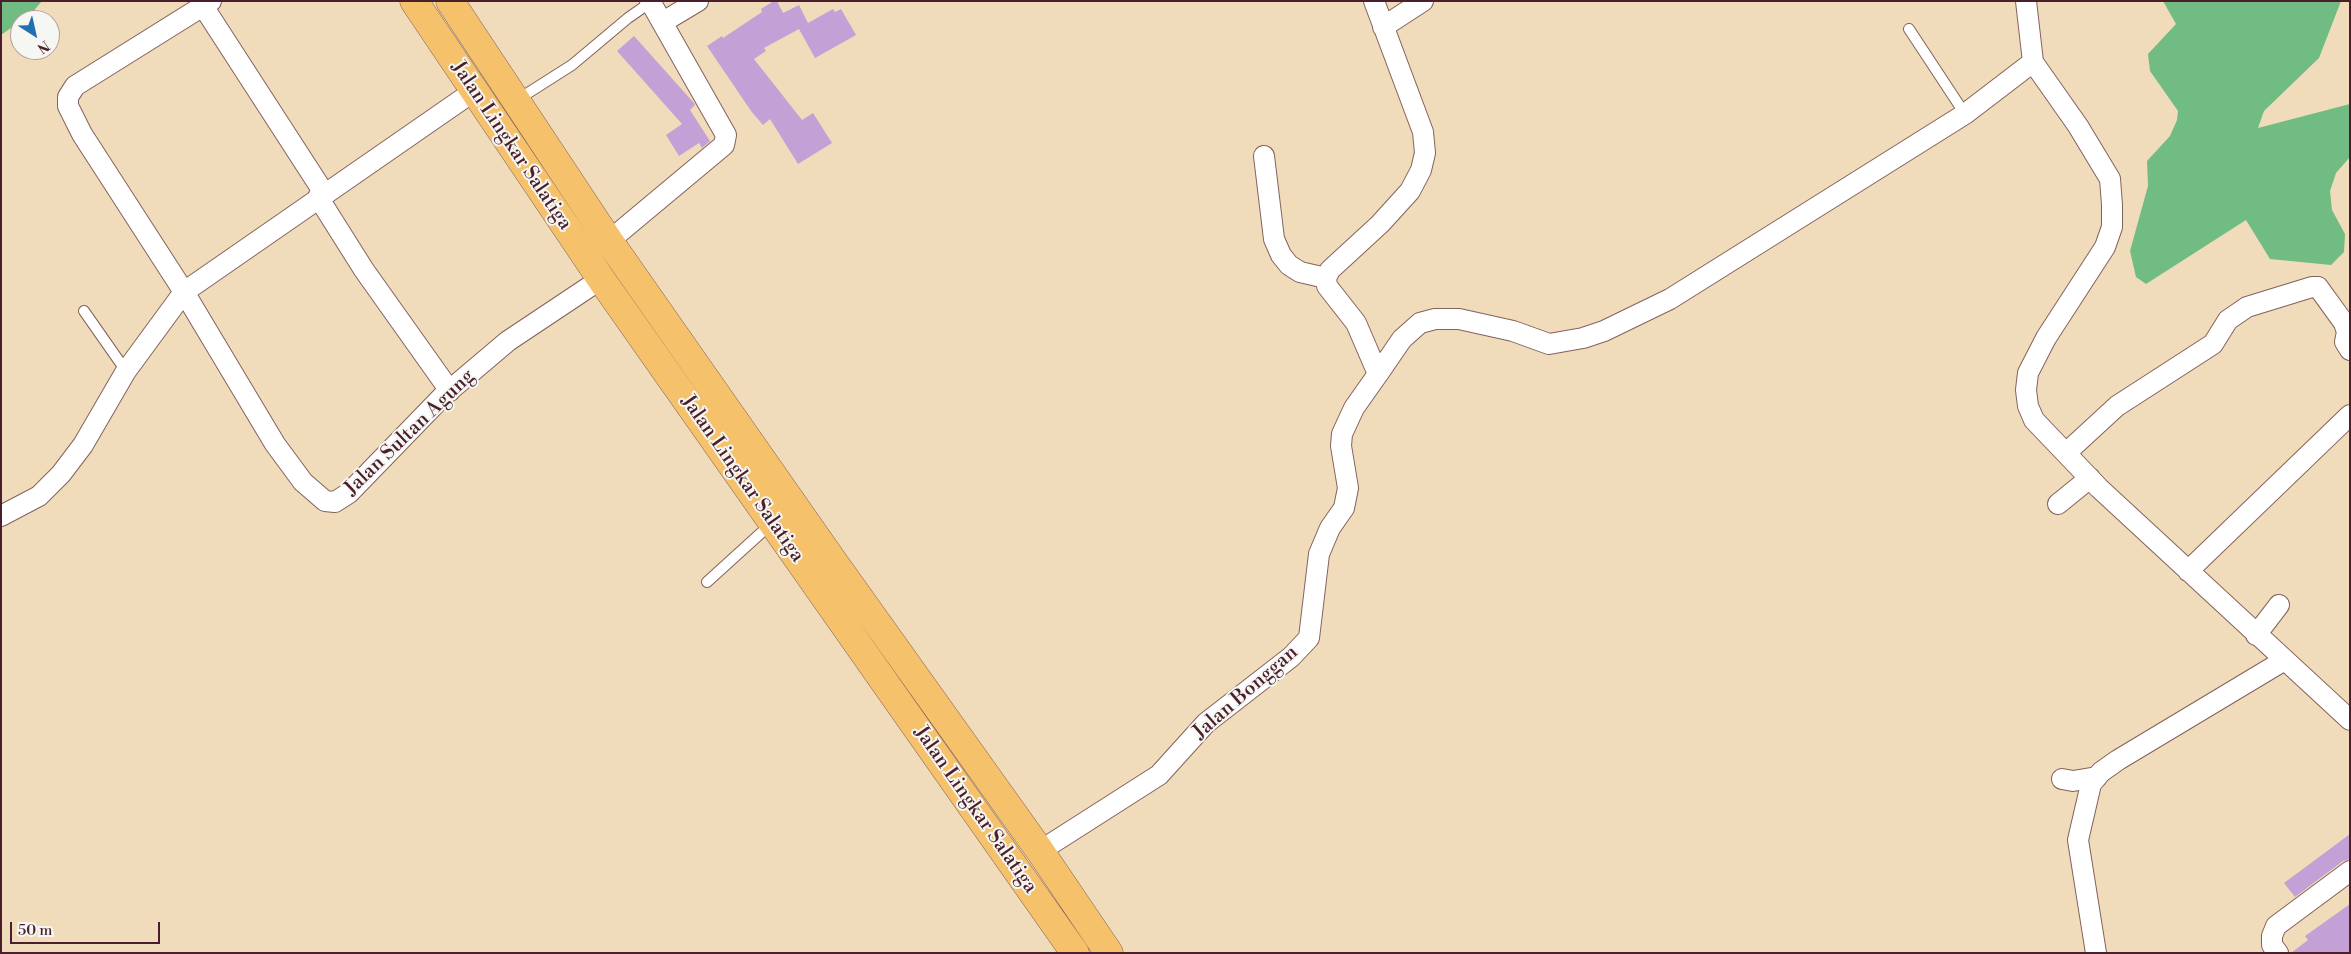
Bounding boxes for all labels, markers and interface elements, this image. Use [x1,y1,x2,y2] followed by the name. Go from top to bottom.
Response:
[10,10,60,60] north arrow
[33,36,53,57] text: N
[446,57,576,235] street label: Jalan Lingkar Salatiga
[340,365,480,501] street label: Jalan Sultan Agung
[675,391,809,567] street label: Jalan Lingkar Salatiga
[1189,641,1303,745] street label: Jalan Bonggan
[908,722,1042,898] street label: Jalan Lingkar Salatiga
[12,912,162,944] scale bar
[18,921,52,940] text: 50 m

